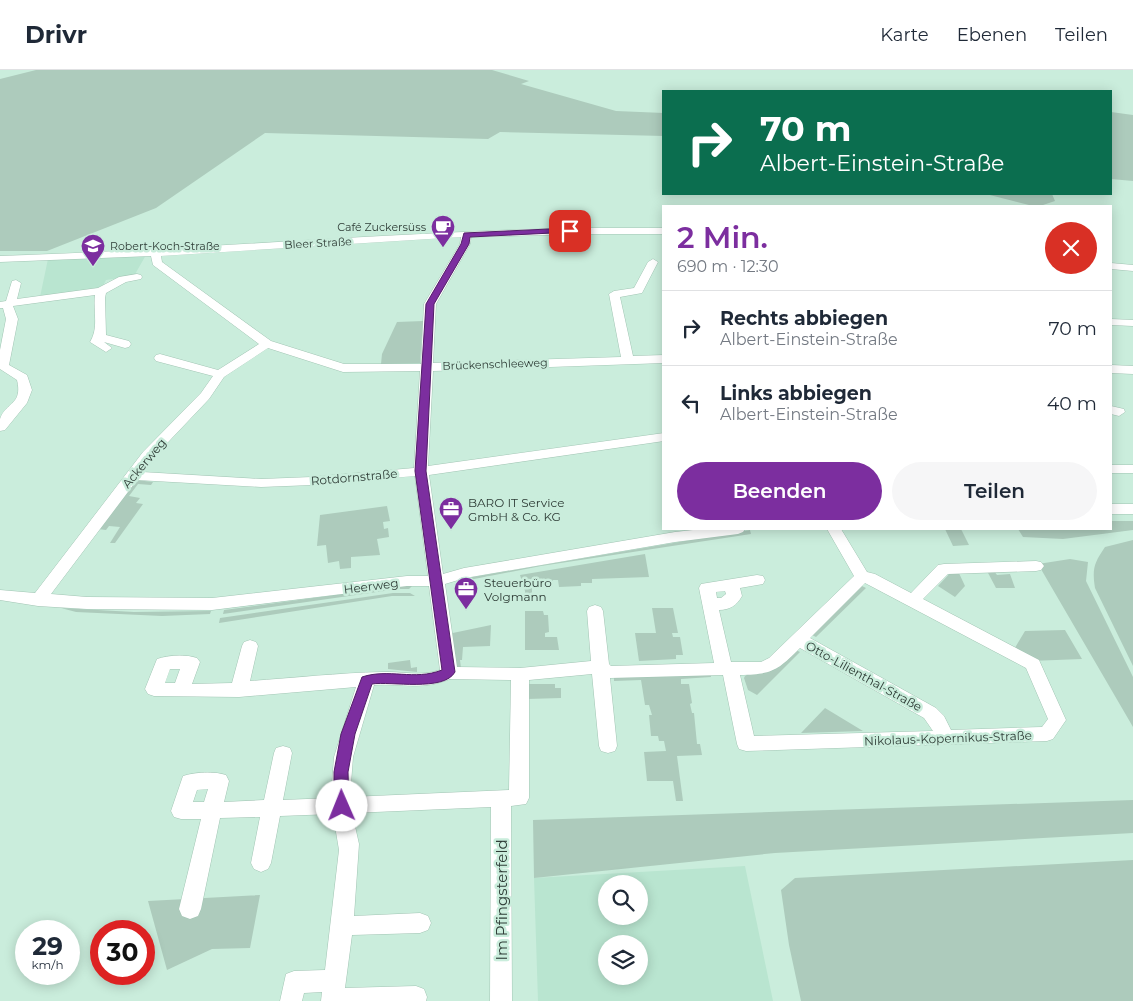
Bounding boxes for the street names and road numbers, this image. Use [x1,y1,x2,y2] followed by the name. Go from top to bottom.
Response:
[284,234,352,252] street label: Bleer Straße
[442,355,548,373] street label: Brückenschleeweg
[119,435,169,491] street label: Ackerweg
[310,466,398,488] street label: Rotdornstraße
[343,575,399,597] street label: Heerweg
[803,638,925,714] street label: Otto-Lilienthal-Straße
[864,728,1032,748] street label: Nikolaus-Kopernikus-Straße
[492,839,511,961] street label: Im Pfingsterfeld

